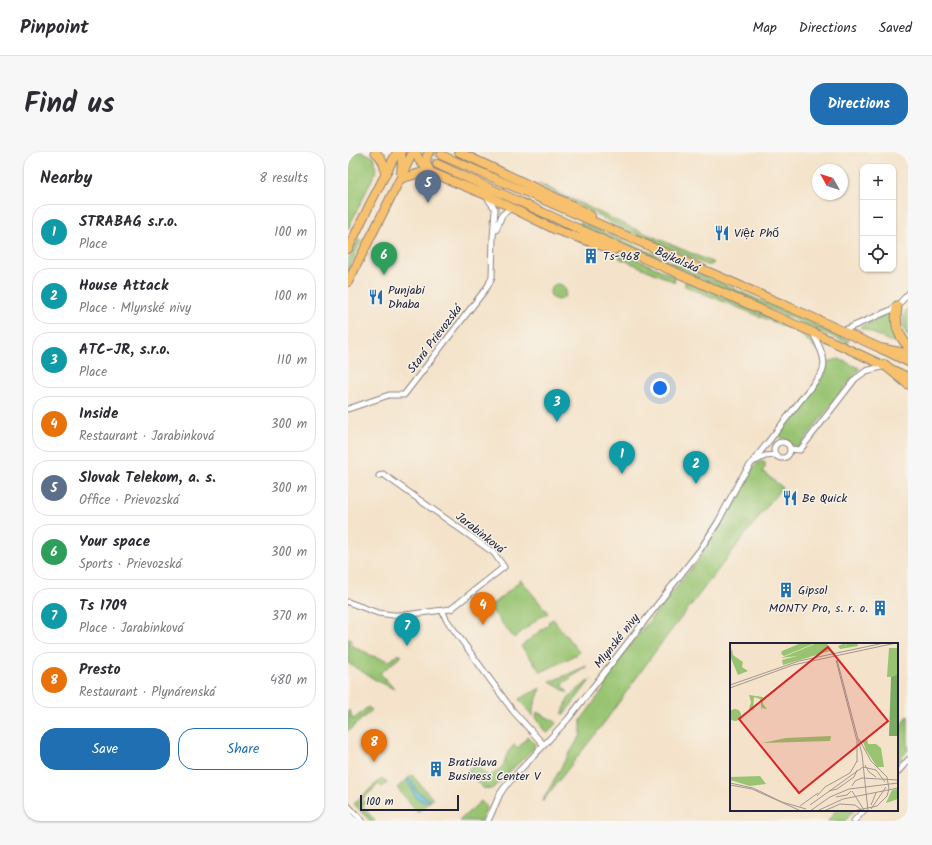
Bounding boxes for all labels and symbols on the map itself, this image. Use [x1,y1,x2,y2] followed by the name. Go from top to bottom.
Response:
[812,164,848,200] north arrow
[415,170,441,203] pin: 5
[713,224,731,242] restaurant icon: Việt Phố
[734,224,779,243] place label: Việt Phố
[371,242,397,275] pin: 6
[652,242,704,279] street label: Bajkalská
[582,247,600,265] building icon: Ts-968
[603,247,641,266] place label: Ts-968
[388,281,426,314] place label: Punjabi Dhaba
[367,288,385,306] restaurant icon: Punjabi Dhaba
[403,299,468,377] street label: Stará Prievozská
[650,378,670,398] your location
[544,389,570,422] pin: 3
[609,441,635,474] pin: 1
[683,451,709,484] pin: 2
[781,489,799,507] restaurant icon: Be Quick
[802,489,848,508] place label: Be Quick
[451,508,510,559] street label: Jarabinková
[777,581,795,599] building icon: Gipsol
[798,581,827,600] place label: Gipsol
[470,592,496,625] pin: 4
[769,599,868,618] place label: MONTY Pro, s. r. o.
[871,599,889,617] building icon: MONTY Pro, s. r. o.
[589,609,645,673] street label: Mlynské nivy
[394,613,420,646] pin: 7
[730,643,898,811] inset map
[361,729,387,762] pin: 8
[448,753,542,786] place label: Bratislava Business Center V
[427,760,445,778] building icon: Bratislava Business Center V
[360,793,459,812] scale bar

